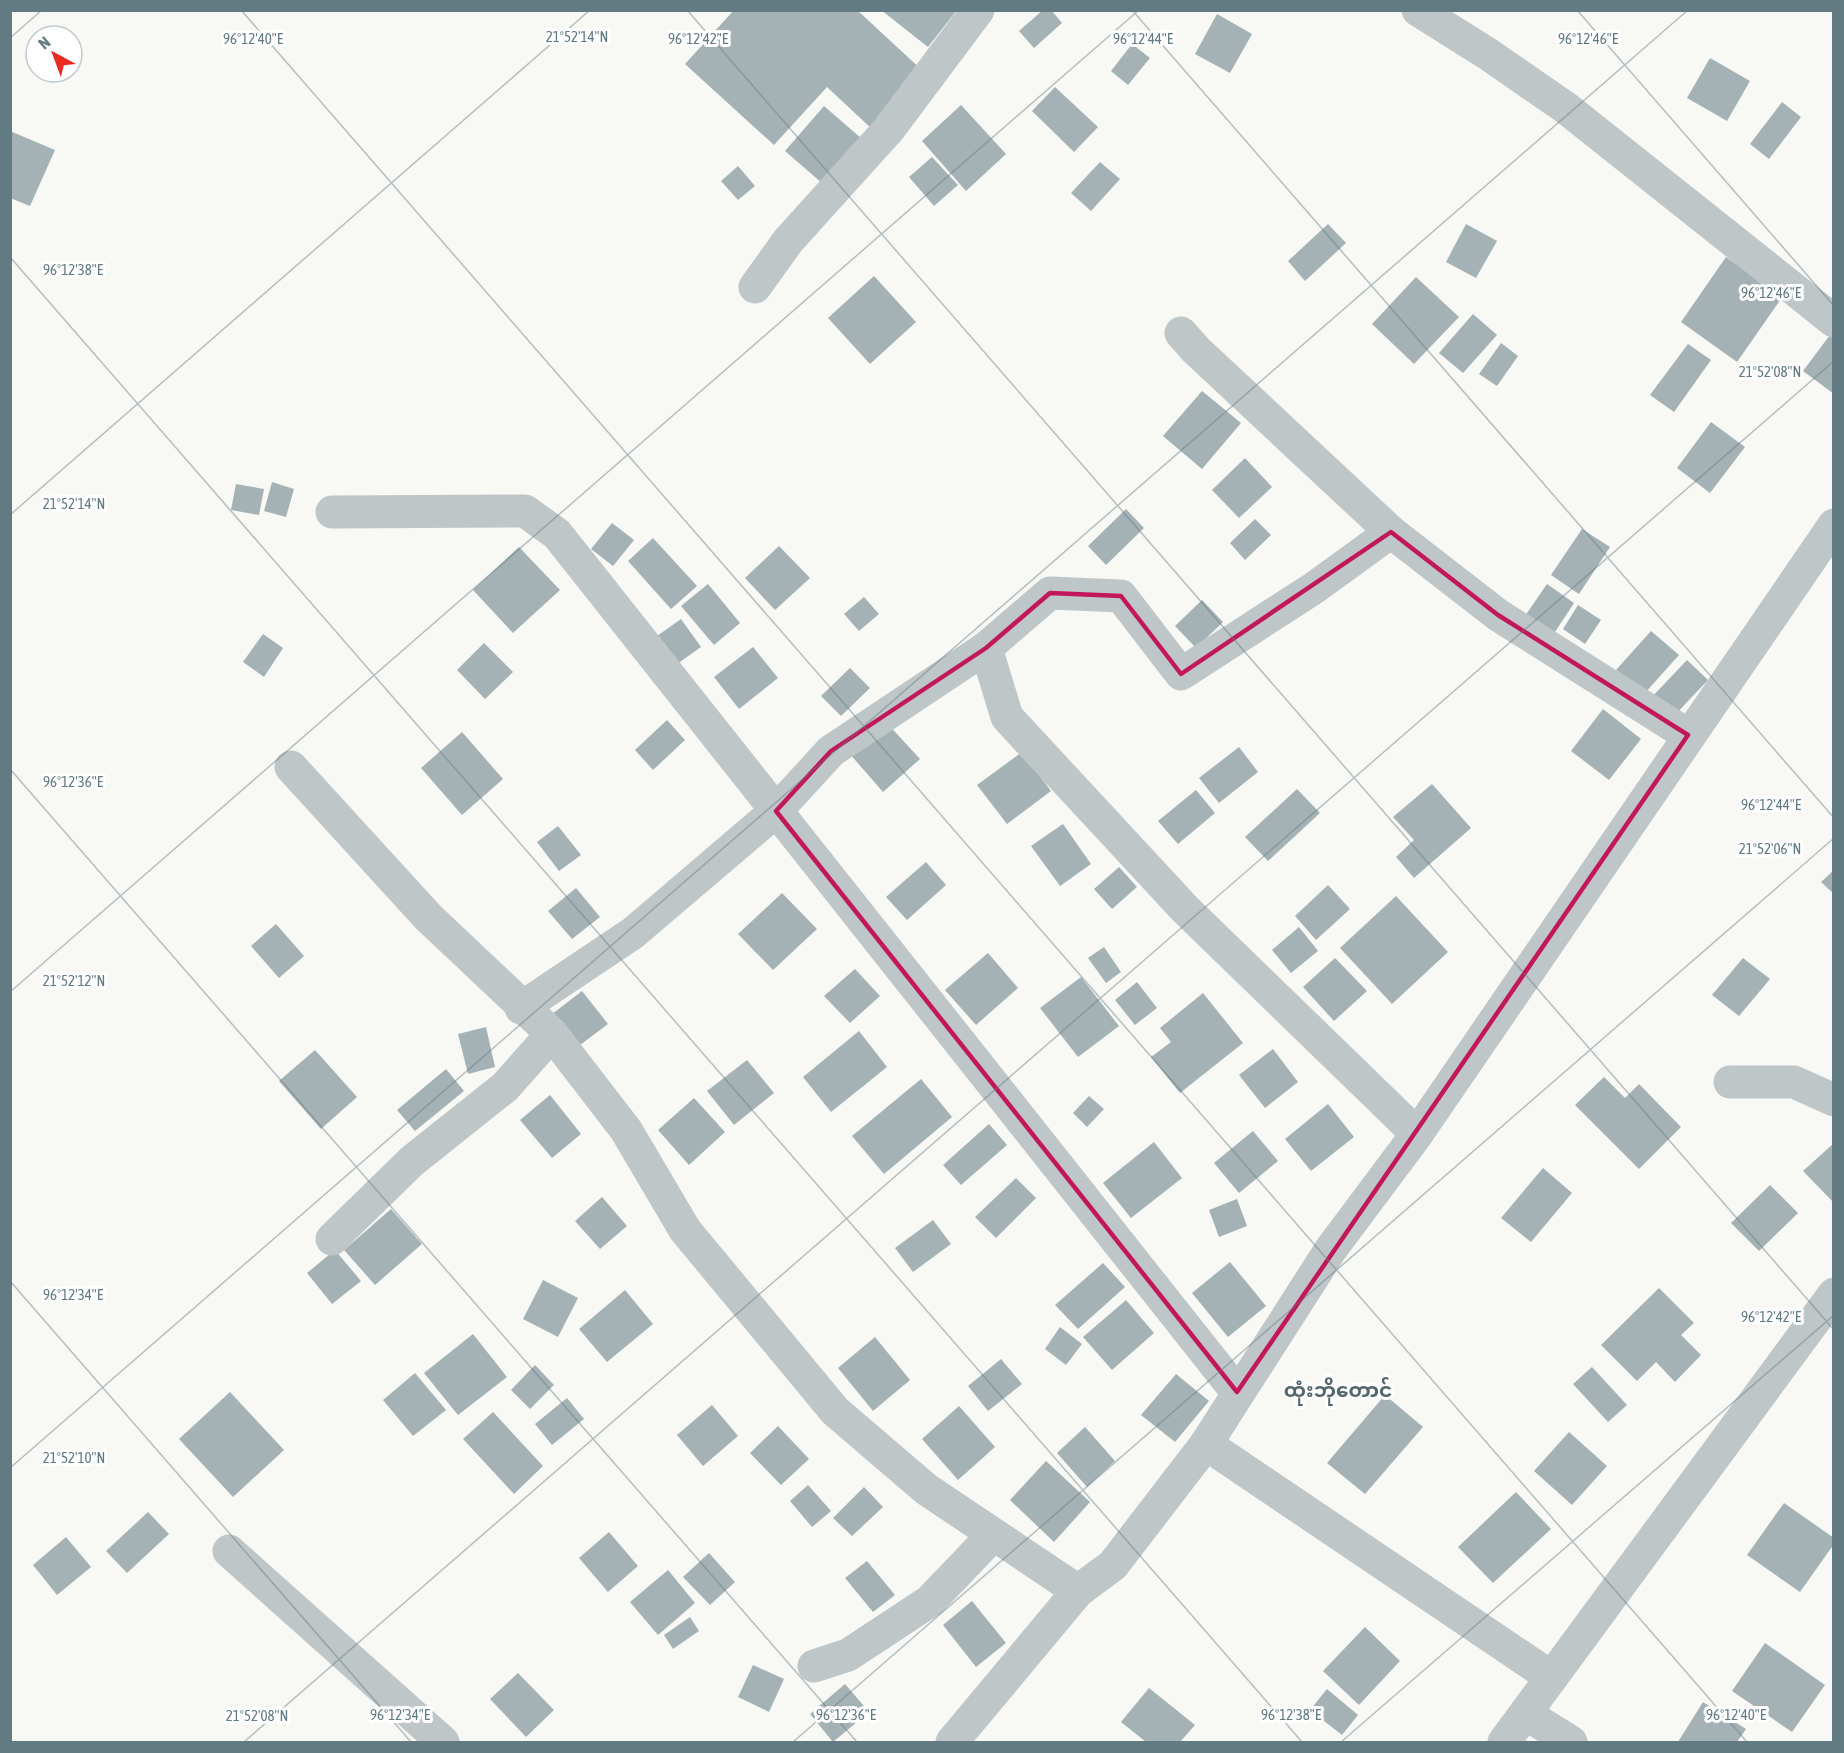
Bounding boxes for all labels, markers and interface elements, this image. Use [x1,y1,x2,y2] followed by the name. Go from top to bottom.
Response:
[24,24,84,84] north arrow
[546,28,608,45] text: 21°52'14"N
[223,30,284,47] text: 96°12'40"E
[668,30,729,47] text: 96°12'42"E
[1113,30,1174,47] text: 96°12'44"E
[1558,30,1619,47] text: 96°12'46"E
[35,33,54,53] text: N
[43,261,104,278] text: 96°12'38"E
[1741,284,1802,301] text: 96°12'46"E
[1739,363,1801,380] text: 21°52'08"N
[43,495,105,512] text: 21°52'14"N
[43,773,104,790] text: 96°12'36"E
[1741,796,1802,813] text: 96°12'44"E
[1739,840,1801,857] text: 21°52'06"N
[43,972,105,989] text: 21°52'12"N
[43,1286,104,1303] text: 96°12'34"E
[1741,1308,1802,1325] text: 96°12'42"E
[1284,1377,1392,1406] district label: ထုံးဘိုတောင်
[43,1449,105,1466] text: 21°52'10"N
[370,1706,431,1723] text: 96°12'34"E
[816,1706,877,1723] text: 96°12'36"E
[1261,1706,1322,1723] text: 96°12'38"E
[1706,1706,1767,1723] text: 96°12'40"E
[226,1707,288,1724] text: 21°52'08"N

